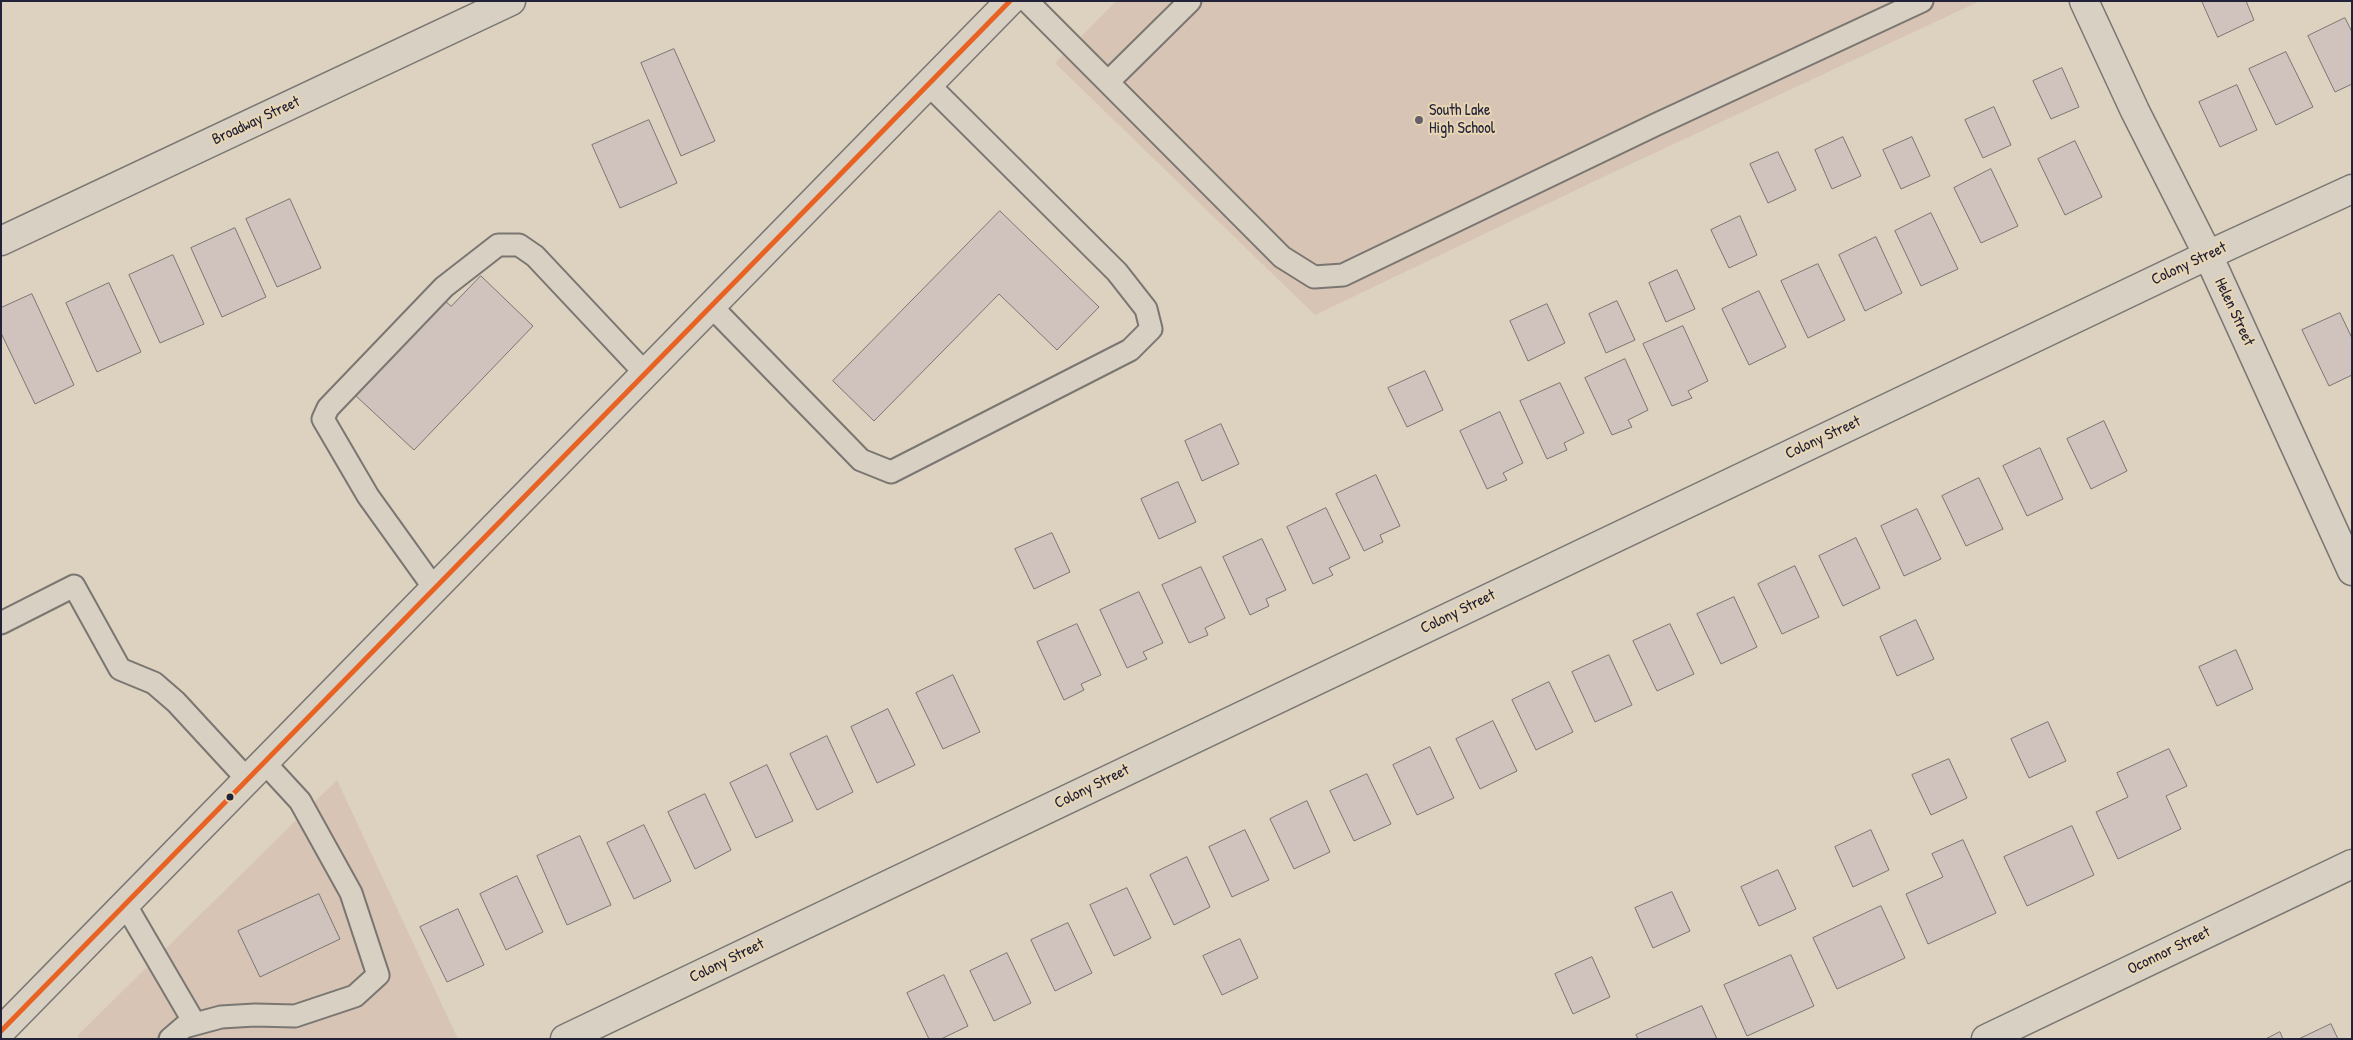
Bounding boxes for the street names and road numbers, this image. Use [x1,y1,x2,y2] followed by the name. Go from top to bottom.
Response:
[209,92,303,150] street label: Broadway Street
[2148,238,2230,290] street label: Colony Street
[2210,275,2258,349] street label: Helen Street
[1782,412,1864,464] street label: Colony Street
[1417,586,1499,638] street label: Colony Street
[1051,761,1133,813] street label: Colony Street
[2125,923,2213,979] street label: Oconnor Street
[686,935,768,987] street label: Colony Street

